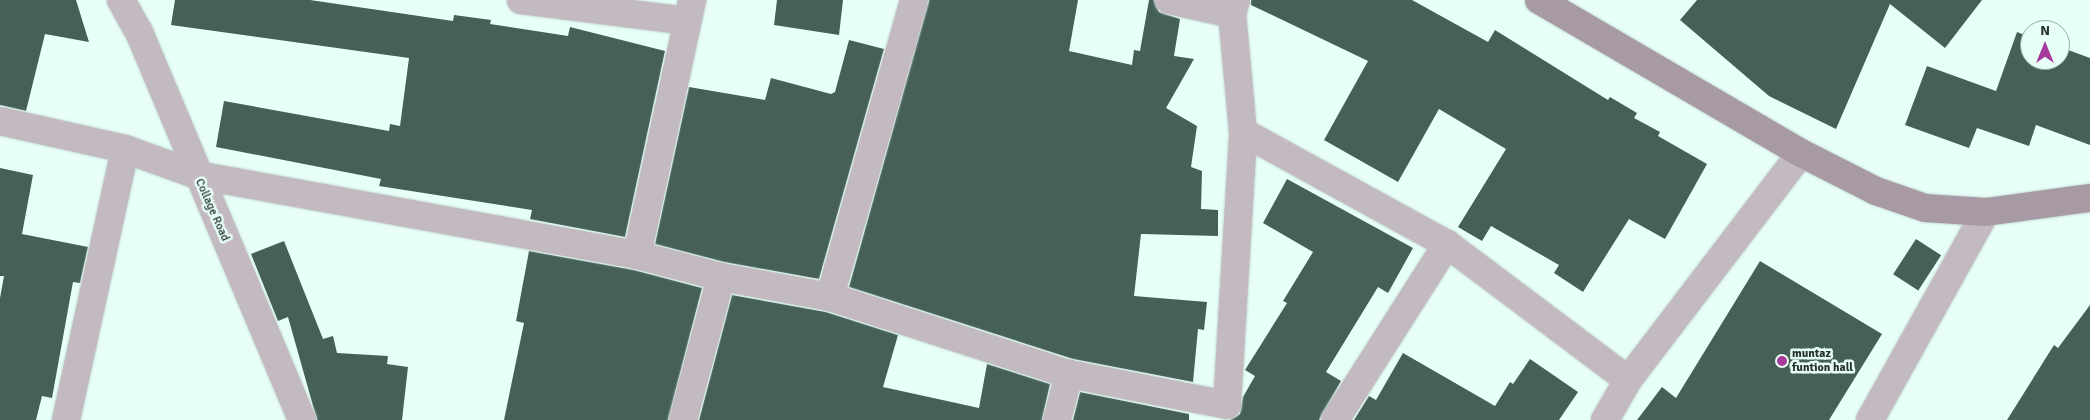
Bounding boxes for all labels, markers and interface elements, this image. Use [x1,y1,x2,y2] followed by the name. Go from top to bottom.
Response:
[2020,20,2070,70] north arrow
[2040,22,2050,39] text: N
[192,176,232,244] street label: Collage Road
[1792,347,1853,375] place label: muntaz funtion hall
[1776,355,1788,367] marker: muntaz funtion hall

